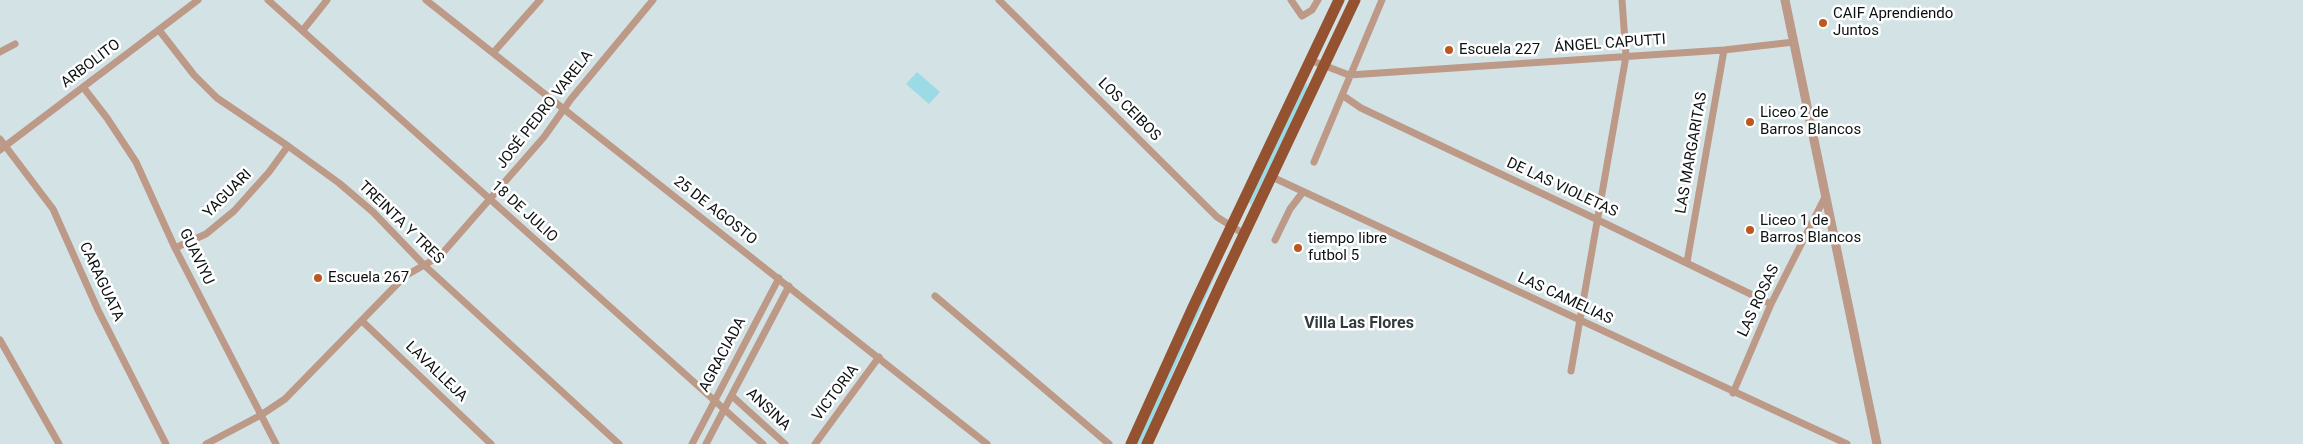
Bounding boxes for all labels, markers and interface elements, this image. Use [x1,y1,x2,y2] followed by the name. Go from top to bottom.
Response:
[1833,5,1953,40] place label: CAIF Aprendiendo Juntos
[1817,17,1829,29] marker: CAIF Aprendiendo Juntos
[1554,31,1666,57] street label: ÁNGEL CAPUTTI
[58,36,124,92] street label: ARBOLITO
[1459,41,1540,59] place label: Escuela 227
[1443,44,1455,56] marker: Escuela 227
[493,47,597,173] street label: JOSÉ PEDRO VARELA
[1094,75,1164,145] street label: LOS CEIBOS
[1672,91,1712,215] street label: LAS MARGARITAS
[1760,104,1861,139] place label: Liceo 2 de Barros Blancos
[1744,116,1756,128] marker: Liceo 2 de Barros Blancos
[1504,154,1620,222] street label: DE LAS VIOLETAS
[200,166,256,222] street label: YAGUARI
[670,173,760,249] street label: 25 DE AGOSTO
[487,177,561,247] street label: 18 DE JULIO
[355,178,447,268] street label: TREINTA Y TRES
[1760,212,1861,247] place label: Liceo 1 de Barros Blancos
[1744,224,1756,236] marker: Liceo 1 de Barros Blancos
[175,226,217,288] street label: GUAVIYU
[1308,230,1387,265] place label: tiempo libre futbol 5
[75,240,127,324] street label: CARAGUATA
[1292,242,1304,254] marker: tiempo libre futbol 5
[1734,262,1784,340] street label: LAS ROSAS
[328,269,409,287] place label: Escuela 267
[1515,269,1615,329] street label: LAS CAMELIAS
[312,272,324,284] marker: Escuela 267
[1304,314,1414,334] district label: Villa Las Flores
[696,315,750,395] street label: AGRACIADA
[401,338,471,406] street label: LAVALLEJA
[809,361,863,425] street label: VICTORIA
[742,385,794,435] street label: ANSINA

